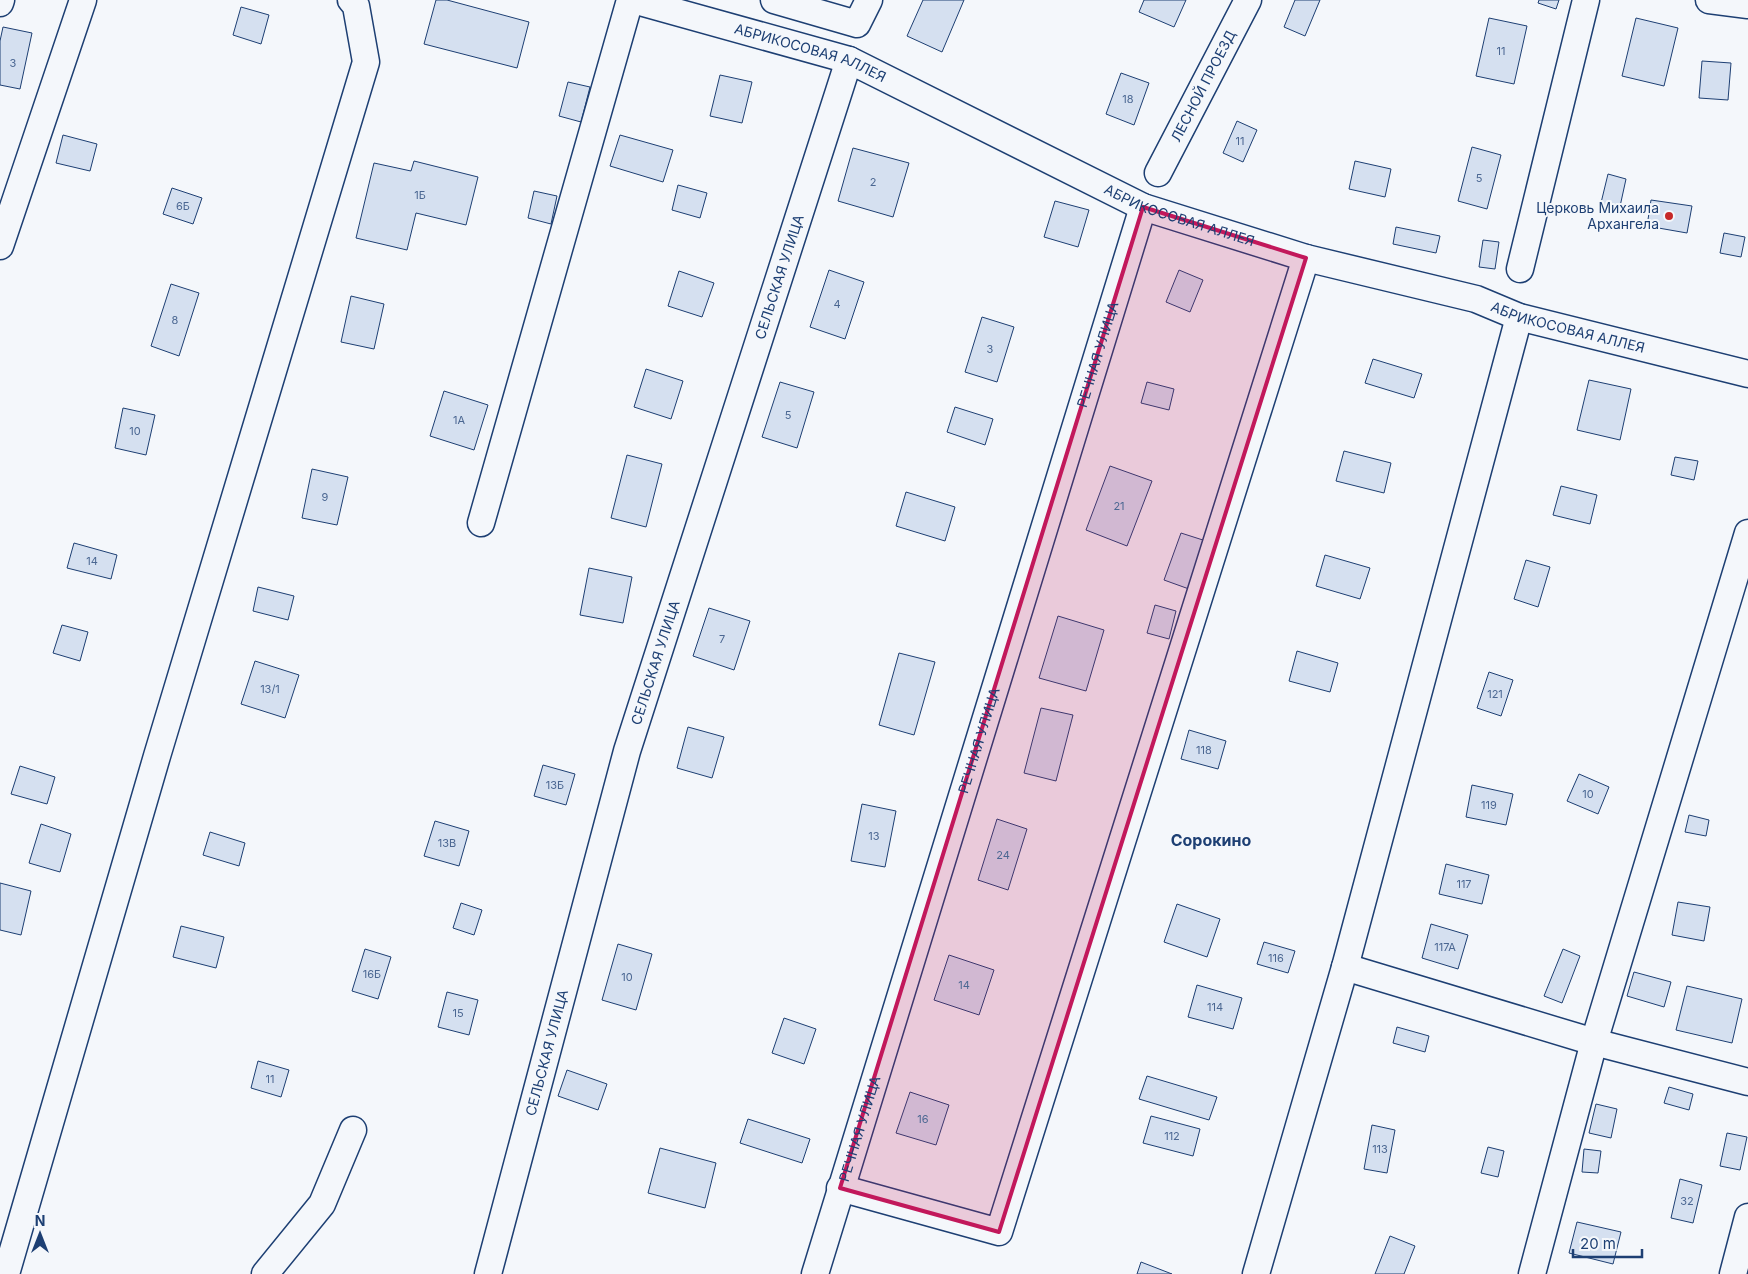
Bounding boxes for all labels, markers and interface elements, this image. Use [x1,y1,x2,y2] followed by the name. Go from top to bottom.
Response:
[733,20,889,85] street label: АБРИКОСОВАЯ АЛЛЕЯ
[1167,27,1239,144] street label: ЛЕСНОЙ ПРОЕЗД
[1497,44,1505,58] house number: 11
[10,56,17,70] house number: 3
[1122,92,1134,106] house number: 18
[1236,134,1244,148] house number: 11
[1476,171,1483,185] house number: 5
[870,175,876,189] house number: 2
[1102,180,1257,249] street label: АБРИКОСОВАЯ АЛЛЕЯ
[414,188,426,202] house number: 1Б
[176,199,190,213] house number: 6Б
[1536,199,1659,232] place label: Церковь Михаила Архангела
[1663,210,1675,222] marker: Церковь Михаила Архангела
[751,212,807,341] street label: СЕЛЬСКАЯ УЛИЦА
[833,297,841,311] house number: 4
[1489,297,1647,356] street label: АБРИКОСОВАЯ АЛЛЕЯ
[1073,299,1122,409] street label: РЕЧНАЯ УЛИЦА
[172,313,179,327] house number: 8
[987,342,994,356] house number: 3
[785,408,792,422] house number: 5
[453,413,465,427] house number: 1А
[129,424,141,438] house number: 10
[322,490,329,504] house number: 9
[1113,499,1125,513] house number: 21
[86,554,98,568] house number: 14
[627,598,683,727] street label: СЕЛЬСКАЯ УЛИЦА
[719,632,725,646] house number: 7
[260,682,280,696] house number: 13/1
[954,685,1003,795] street label: РЕЧНАЯ УЛИЦА
[1487,687,1503,701] house number: 121
[1196,743,1212,757] house number: 118
[546,778,564,792] house number: 13Б
[1582,787,1594,801] house number: 10
[1481,798,1497,812] house number: 119
[868,829,880,843] house number: 13
[1171,830,1251,850] district label: Сорокино
[438,836,456,850] house number: 13В
[996,848,1010,862] house number: 24
[1456,877,1472,891] house number: 117
[1434,940,1456,954] house number: 117А
[1268,951,1284,965] house number: 116
[363,967,381,981] house number: 16Б
[621,970,633,984] house number: 10
[958,978,970,992] house number: 14
[521,987,571,1118] street label: СЕЛЬСКАЯ УЛИЦА
[1207,1000,1223,1014] house number: 114
[452,1006,464,1020] house number: 15
[266,1072,274,1086] house number: 11
[835,1073,884,1184] street label: РЕЧНАЯ УЛИЦА
[917,1112,929,1126] house number: 16
[1164,1129,1180,1143] house number: 112
[1372,1142,1388,1156] house number: 113
[1680,1194,1694,1208] house number: 32
[15,1209,65,1259] north arrow
[35,1212,45,1229] text: N
[1573,1226,1642,1258] scale bar
[1580,1234,1616,1253] text: 20 m

